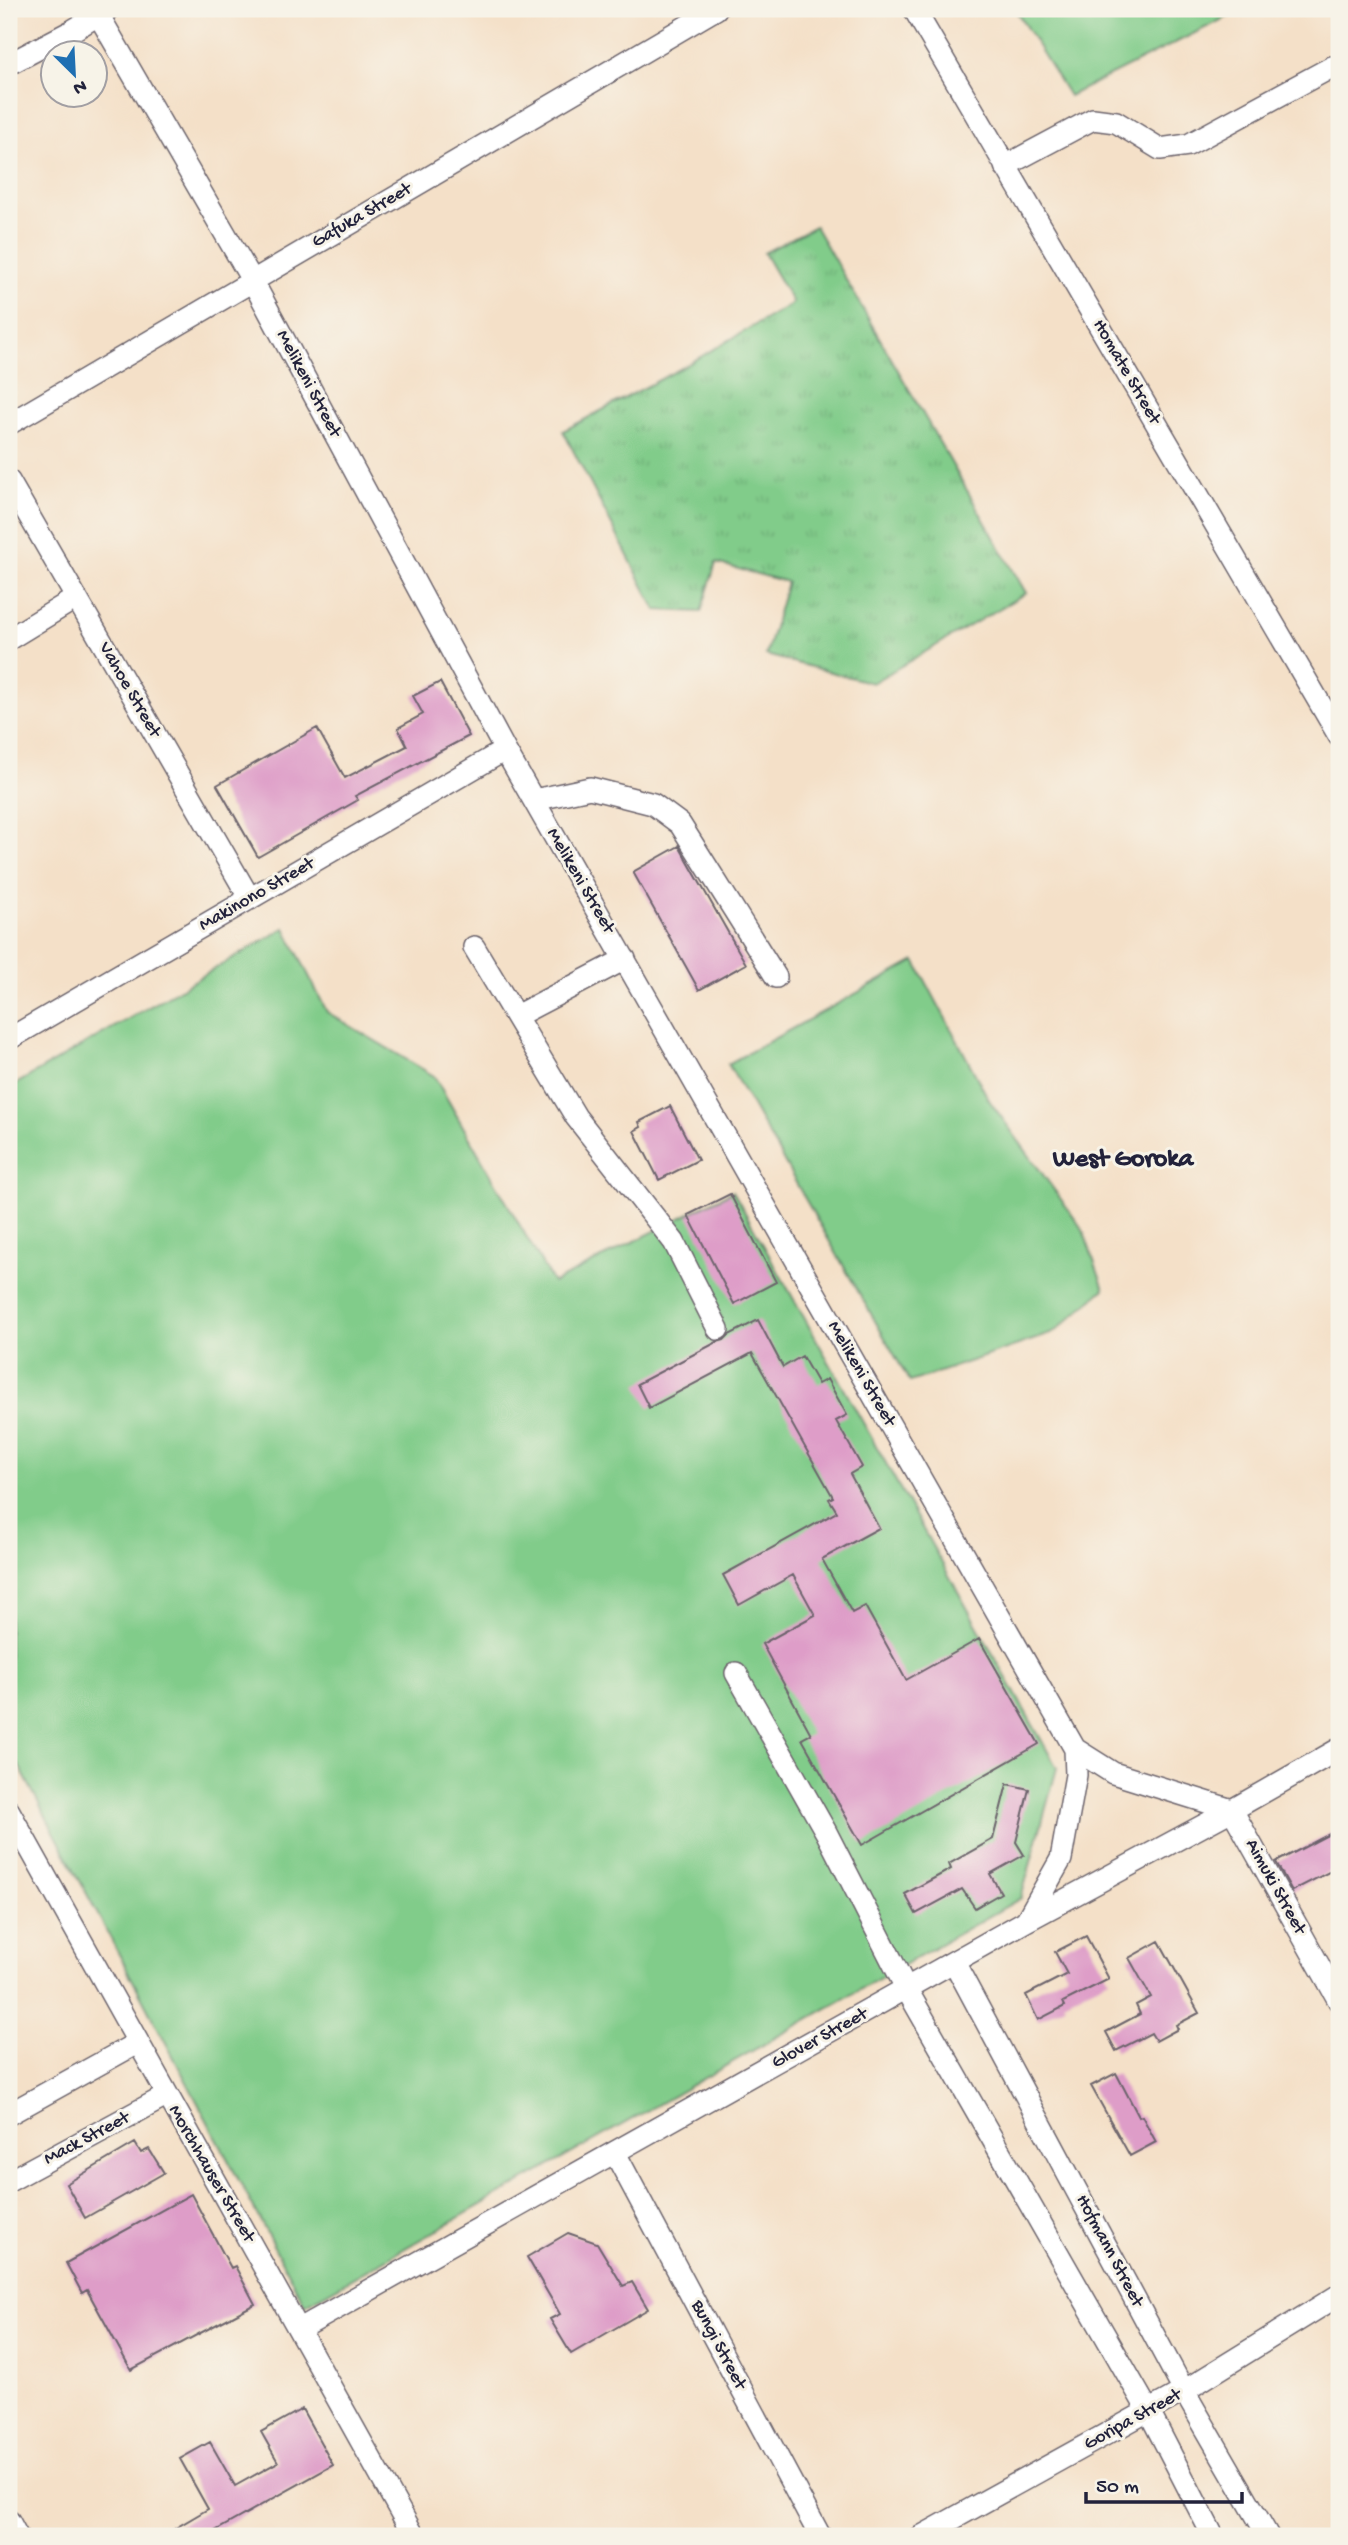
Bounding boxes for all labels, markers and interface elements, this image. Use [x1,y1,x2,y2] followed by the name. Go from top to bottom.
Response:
[38,38,108,108] north arrow
[69,73,90,99] text: N
[308,177,418,254] street label: Gafuka Street
[1087,315,1166,431] street label: Homate Street
[270,327,347,443] street label: Melikeni Street
[92,637,167,744] street label: Vahoe Street
[541,824,621,940] street label: Melikeni Street
[195,852,321,937] street label: Makinono Street
[1052,1145,1195,1176] district label: West Goroka
[822,1317,902,1433] street label: Melikeni Street
[1239,1835,1312,1941] street label: Aimuki Street
[768,2002,874,2075] street label: Glover Street
[162,2101,261,2249] street label: Morchhauser Street
[40,2106,136,2171] street label: Mack Street
[1070,2191,1149,2313] street label: Hofmann Street
[684,2296,752,2396] street label: Bungi Street
[1080,2383,1188,2456] street label: Goripa Street
[1086,2461,1241,2505] scale bar
[1096,2476,1139,2501] text: 50 m

